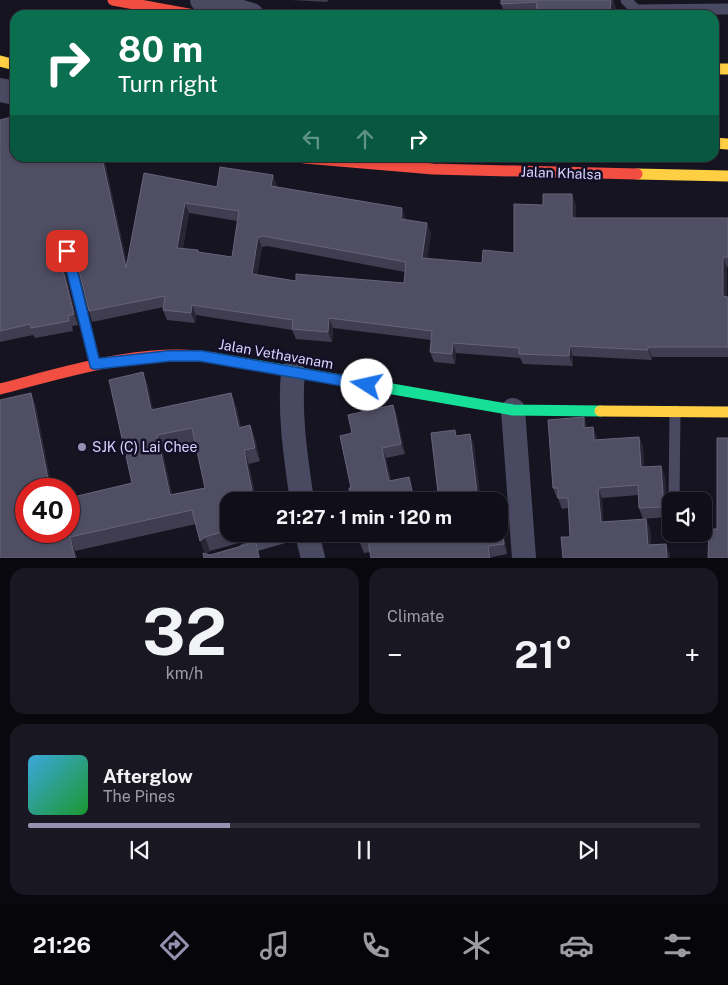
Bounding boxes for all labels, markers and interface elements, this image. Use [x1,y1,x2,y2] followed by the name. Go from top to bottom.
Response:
[118,29,203,70] text: 80 m
[35,30,100,95] icon: right
[118,71,218,97] text: Turn right
[298,125,326,153] icon: left
[351,125,379,153] icon: ahead
[404,125,432,153] icon: right
[520,164,602,182] street label: Jalan Khalsa
[46,230,88,272] pin
[53,237,81,265] icon: arrive
[217,336,335,372] street label: Jalan Vethavanam
[340,358,392,410] position arrow
[92,439,197,455] place label: SJK (C) Lai Chee
[76,441,88,453] marker: SJK (C) Lai Chee
[15,478,80,543] speed limit sign: 40
[662,492,712,542] map controls
[662,492,712,542] button: sound
[276,506,452,528] text: 21:27 · 1 min · 120 m
[142,593,227,670] text: 32
[387,607,444,626] text: Climate
[514,632,573,677] text: 21°
[387,638,403,671] text: −
[684,638,700,671] text: +
[166,664,203,683] text: km/h
[103,765,193,787] text: Afterglow
[103,787,175,806] text: The Pines
[126,836,154,864] icon: previous
[350,836,378,864] icon: pause
[574,836,602,864] icon: next
[157,928,192,963] icon: directions
[257,928,292,963] icon: music
[358,928,393,963] icon: phone
[459,928,494,963] icon: climate
[559,928,594,963] icon: car
[660,928,695,963] icon: filters
[33,932,91,958] text: 21:26

